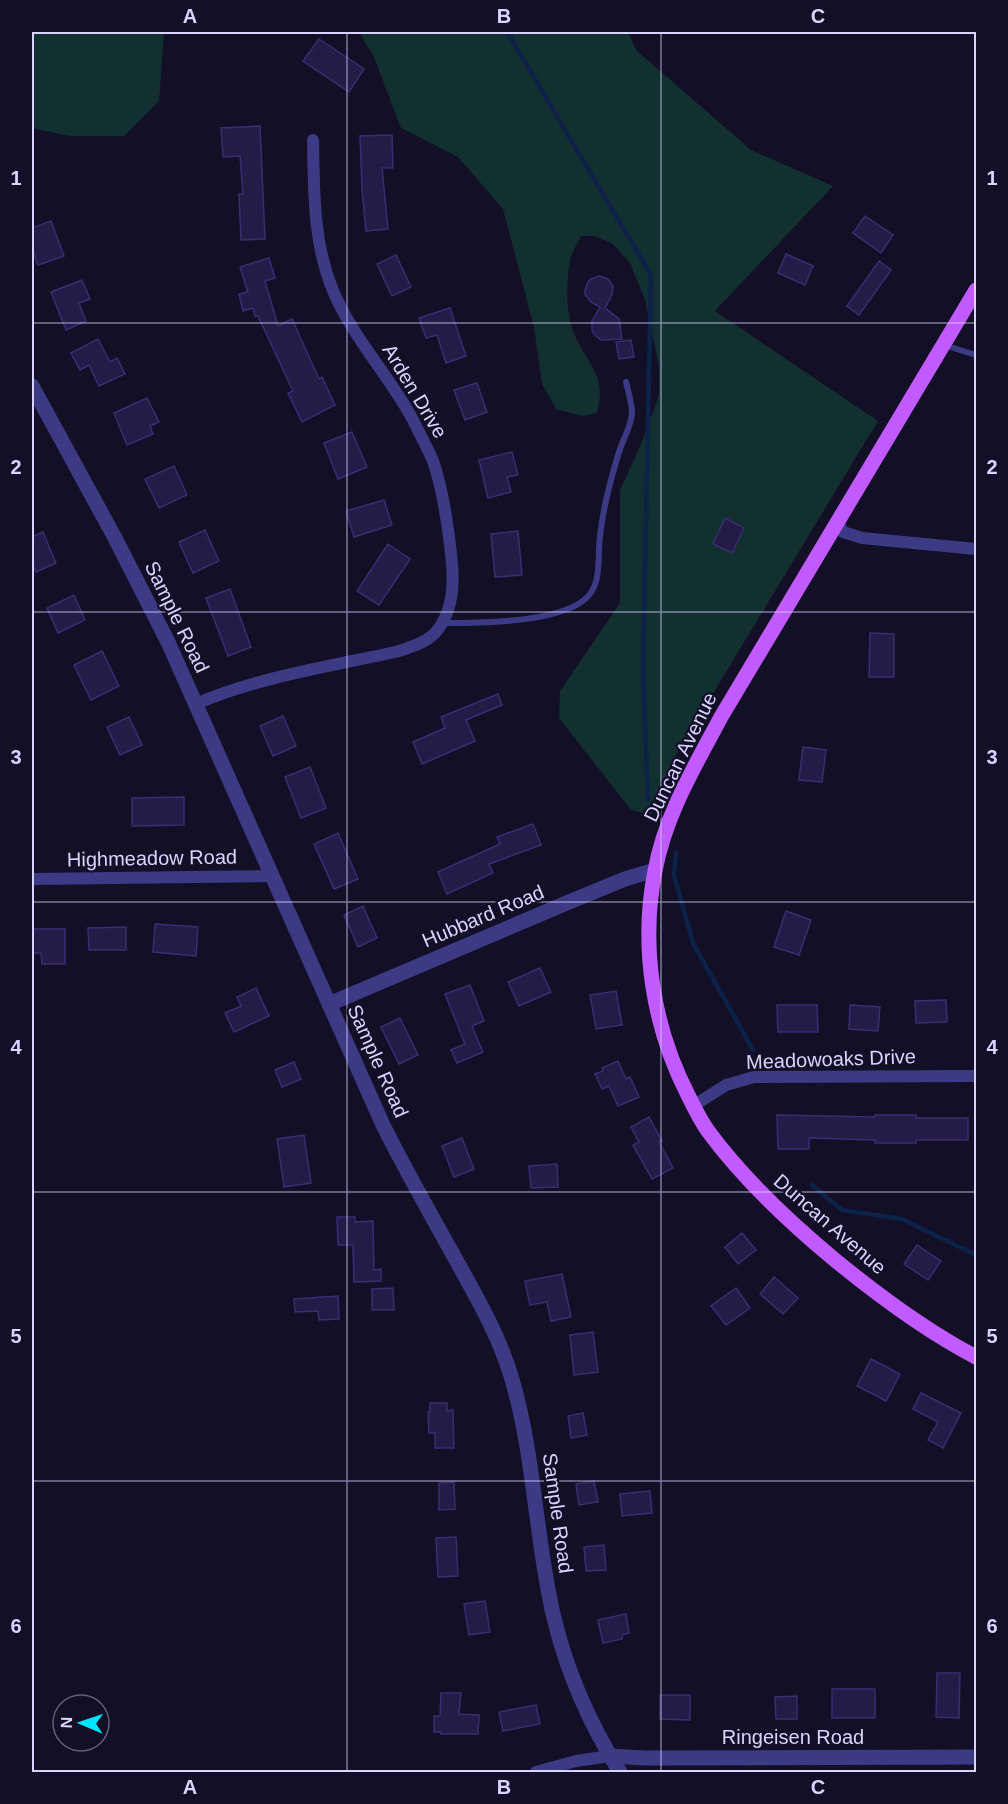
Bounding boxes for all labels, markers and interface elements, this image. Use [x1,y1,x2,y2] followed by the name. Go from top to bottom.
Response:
[183,5,197,27] text: A
[497,5,511,27] text: B
[811,5,825,27] text: C
[10,167,22,189] text: 1
[986,167,998,189] text: 1
[378,340,452,442] street label: Arden Drive
[10,456,22,478] text: 2
[986,456,998,478] text: 2
[141,558,213,676] street label: Sample Road
[639,689,721,825] street label: Duncan Avenue
[10,746,22,768] text: 3
[986,746,998,768] text: 3
[67,846,237,870] street label: Highmeadow Road
[419,880,547,952] street label: Hubbard Road
[343,1001,413,1121] street label: Sample Road
[10,1036,22,1058] text: 4
[986,1036,998,1058] text: 4
[746,1045,916,1073] street label: Meadowoaks Drive
[770,1169,890,1279] street label: Duncan Avenue
[10,1325,22,1347] text: 5
[986,1325,998,1347] text: 5
[539,1451,577,1575] street label: Sample Road
[10,1615,22,1637] text: 6
[986,1615,998,1637] text: 6
[51,1693,111,1753] north arrow
[58,1716,75,1729] text: N
[722,1726,864,1748] street label: Ringeisen Road
[183,1776,197,1798] text: A
[497,1776,511,1798] text: B
[811,1776,825,1798] text: C

